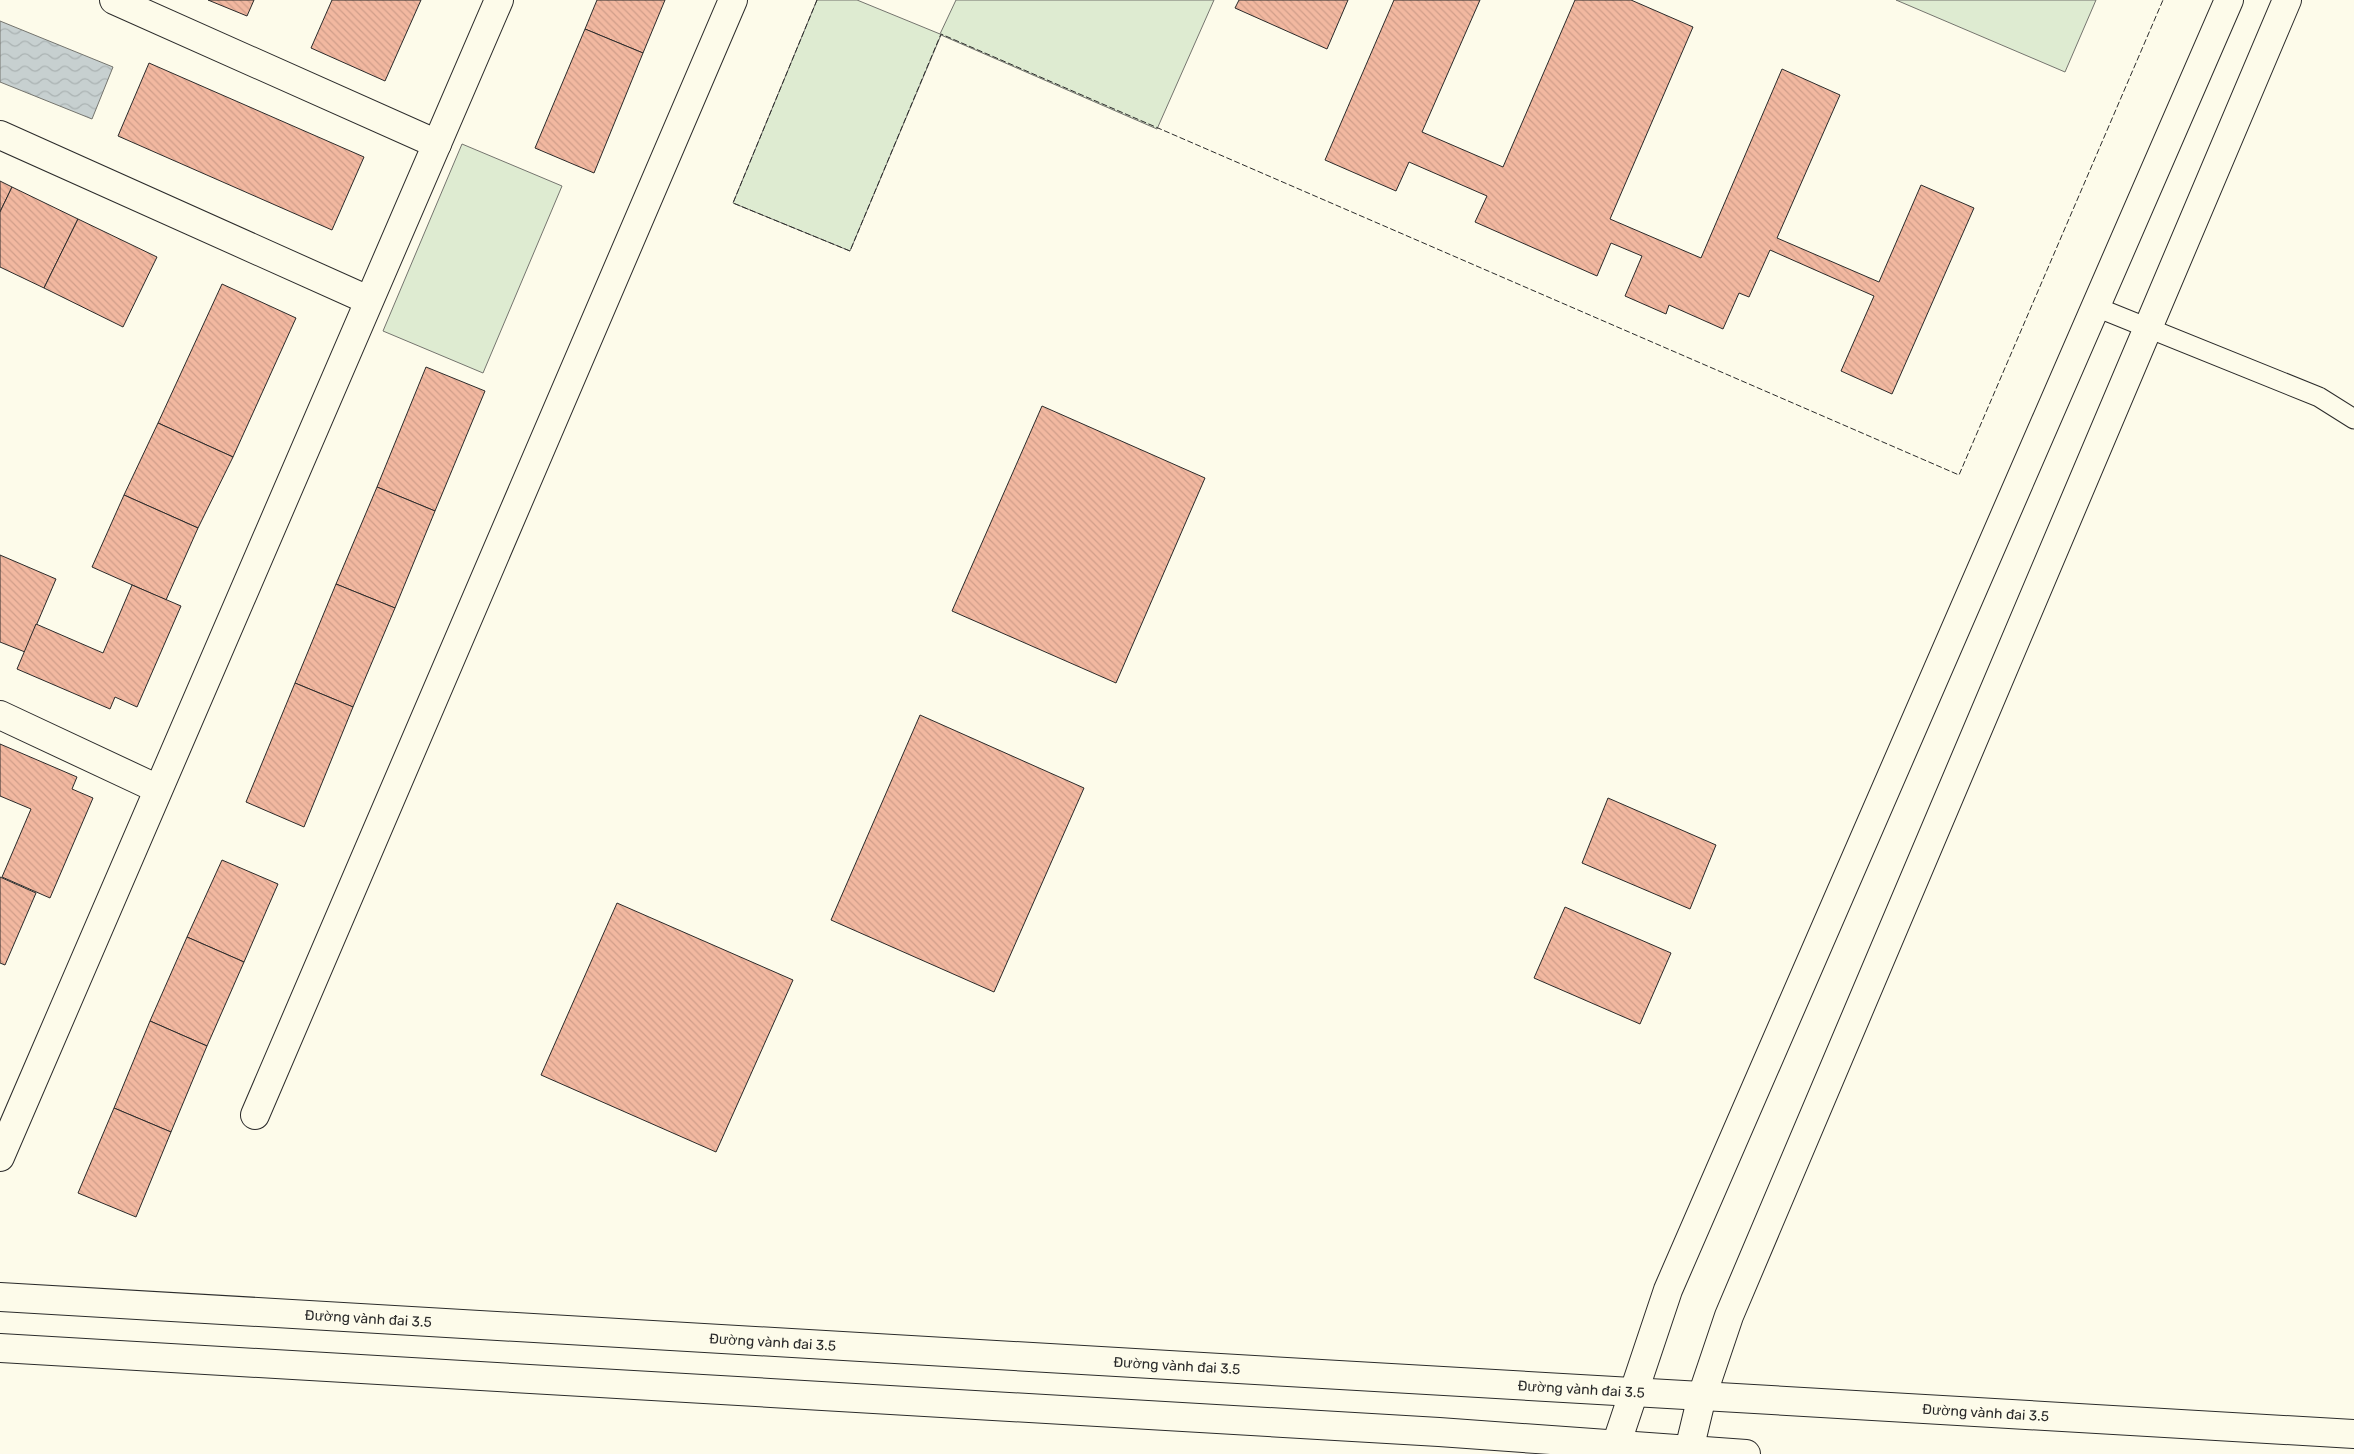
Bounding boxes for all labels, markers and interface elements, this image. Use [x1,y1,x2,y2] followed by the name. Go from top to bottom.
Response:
[304,1306,432,1331] street label: Đường vành đai 3.5
[709,1330,837,1354] street label: Đường vành đai 3.5
[1113,1353,1241,1378] street label: Đường vành đai 3.5
[1517,1377,1645,1401] street label: Đường vành đai 3.5
[1922,1400,2050,1425] street label: Đường vành đai 3.5

